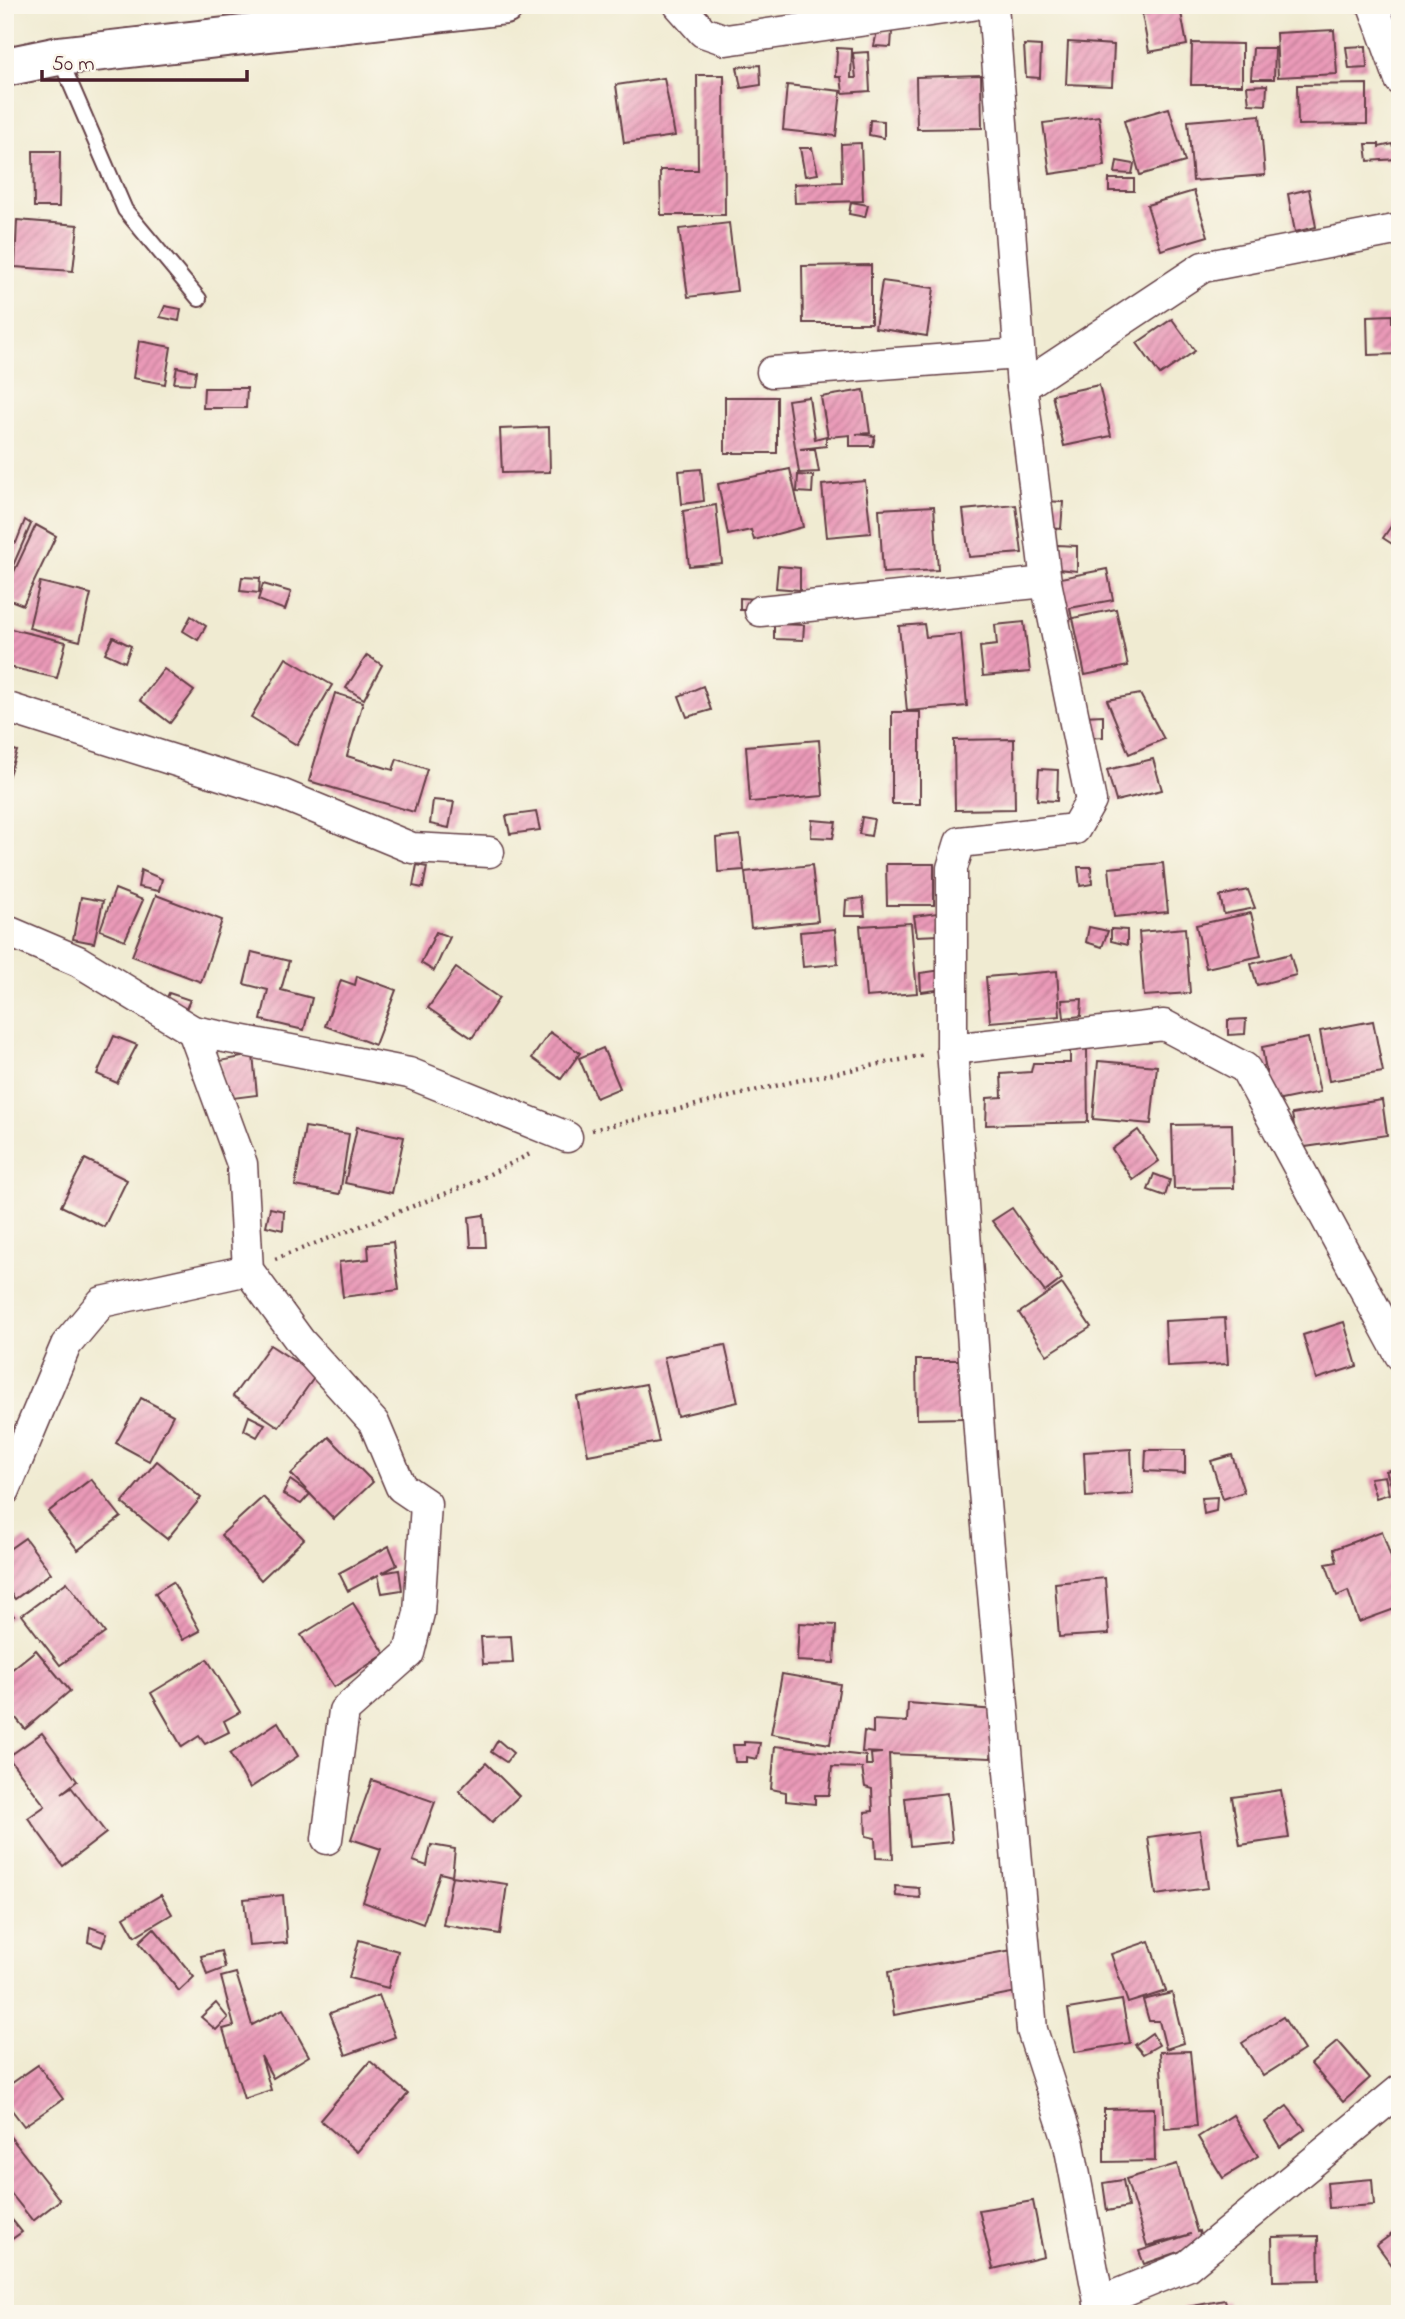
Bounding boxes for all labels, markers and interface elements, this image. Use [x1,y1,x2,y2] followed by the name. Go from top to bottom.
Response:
[42,38,247,82] scale bar
[52,50,95,80] text: 50 m

